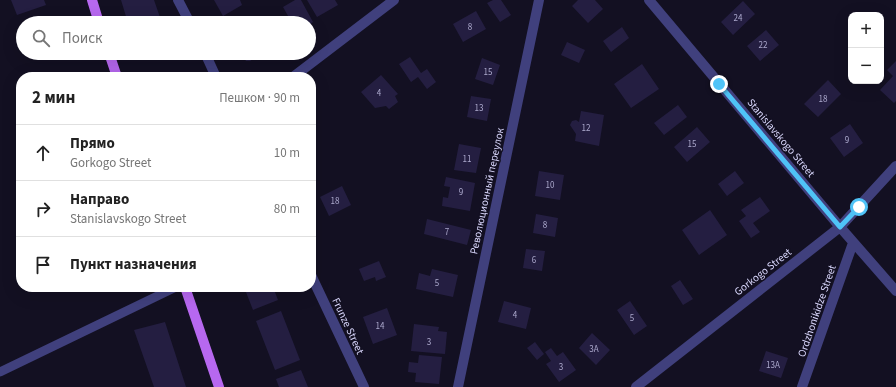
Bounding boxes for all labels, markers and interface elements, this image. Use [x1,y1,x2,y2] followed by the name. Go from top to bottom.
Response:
[734,12,743,25] house number: 24
[848,12,884,84] map controls
[848,12,884,48] button: +
[16,16,316,60] search box
[468,21,473,34] house number: 8
[30,27,52,49] icon: search
[62,28,103,49] text: Поиск
[759,39,768,52] house number: 22
[848,48,884,84] button: −
[484,66,493,79] house number: 15
[710,75,728,93] route end
[32,86,75,110] text: 2 мин
[377,87,382,100] house number: 4
[219,89,300,107] text: Пешком · 90 m
[819,93,828,106] house number: 18
[744,95,819,181] street label: Stanislavskogo Street
[475,102,484,115] house number: 13
[582,122,591,135] house number: 12
[466,126,508,256] street label: Революционный переулок
[70,133,115,154] text: Прямо
[845,134,850,147] house number: 9
[688,138,697,151] house number: 15
[32,142,54,164] icon: ahead
[274,144,300,162] text: 10 m
[463,153,471,166] house number: 11
[70,154,151,172] text: Gorkogo Street
[546,179,555,192] house number: 10
[459,186,464,199] house number: 9
[70,189,129,210] text: Направо
[331,195,340,208] house number: 18
[32,198,54,220] icon: right
[850,198,868,216] route start
[274,200,300,218] text: 80 m
[70,210,186,228] text: Stanislavskogo Street
[543,219,548,232] house number: 8
[445,226,450,239] house number: 7
[731,245,795,299] street label: Gorkogo Street
[32,254,54,276] icon: arrive
[70,254,197,275] text: Пункт назначения
[532,254,537,267] house number: 6
[794,263,840,359] street label: Ordzhonikidze Street
[435,277,440,290] house number: 5
[328,295,368,357] street label: Frunze Street
[513,309,518,322] house number: 4
[630,312,635,325] house number: 5
[376,320,385,333] house number: 14
[427,336,432,349] house number: 3
[589,343,599,356] house number: 3А
[766,359,780,372] house number: 13А
[559,361,564,374] house number: 3

